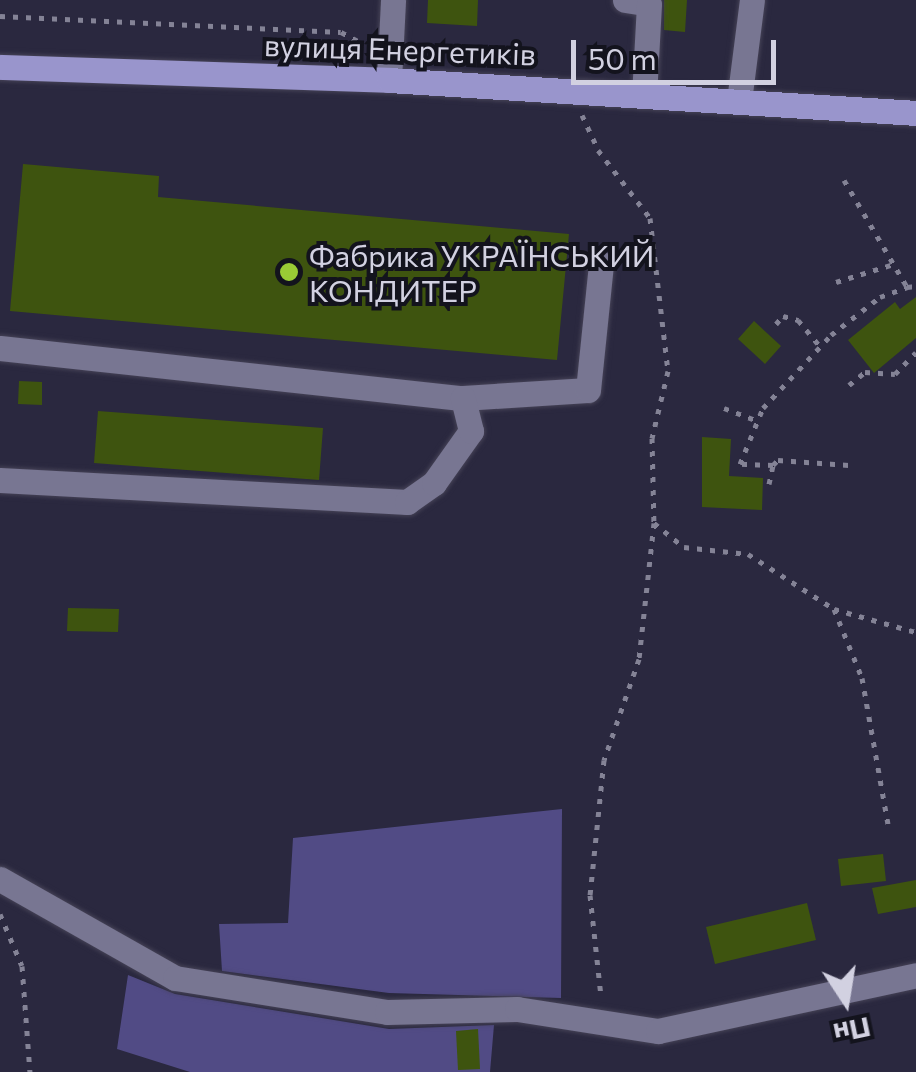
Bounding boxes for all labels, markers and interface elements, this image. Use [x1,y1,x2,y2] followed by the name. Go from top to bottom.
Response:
[576,20,781,82] scale bar
[264,26,536,72] street label: вулиця Енергетиків
[588,39,657,76] text: 50 m
[309,237,654,308] place label: Фабрика УКРАЇНСЬКИЙ КОНДИТЕР
[278,261,300,283] marker: Фабрика УКРАЇНСЬКИЙ КОНДИТЕР
[796,952,896,1052] north arrow
[831,1011,874,1052] text: Пн

